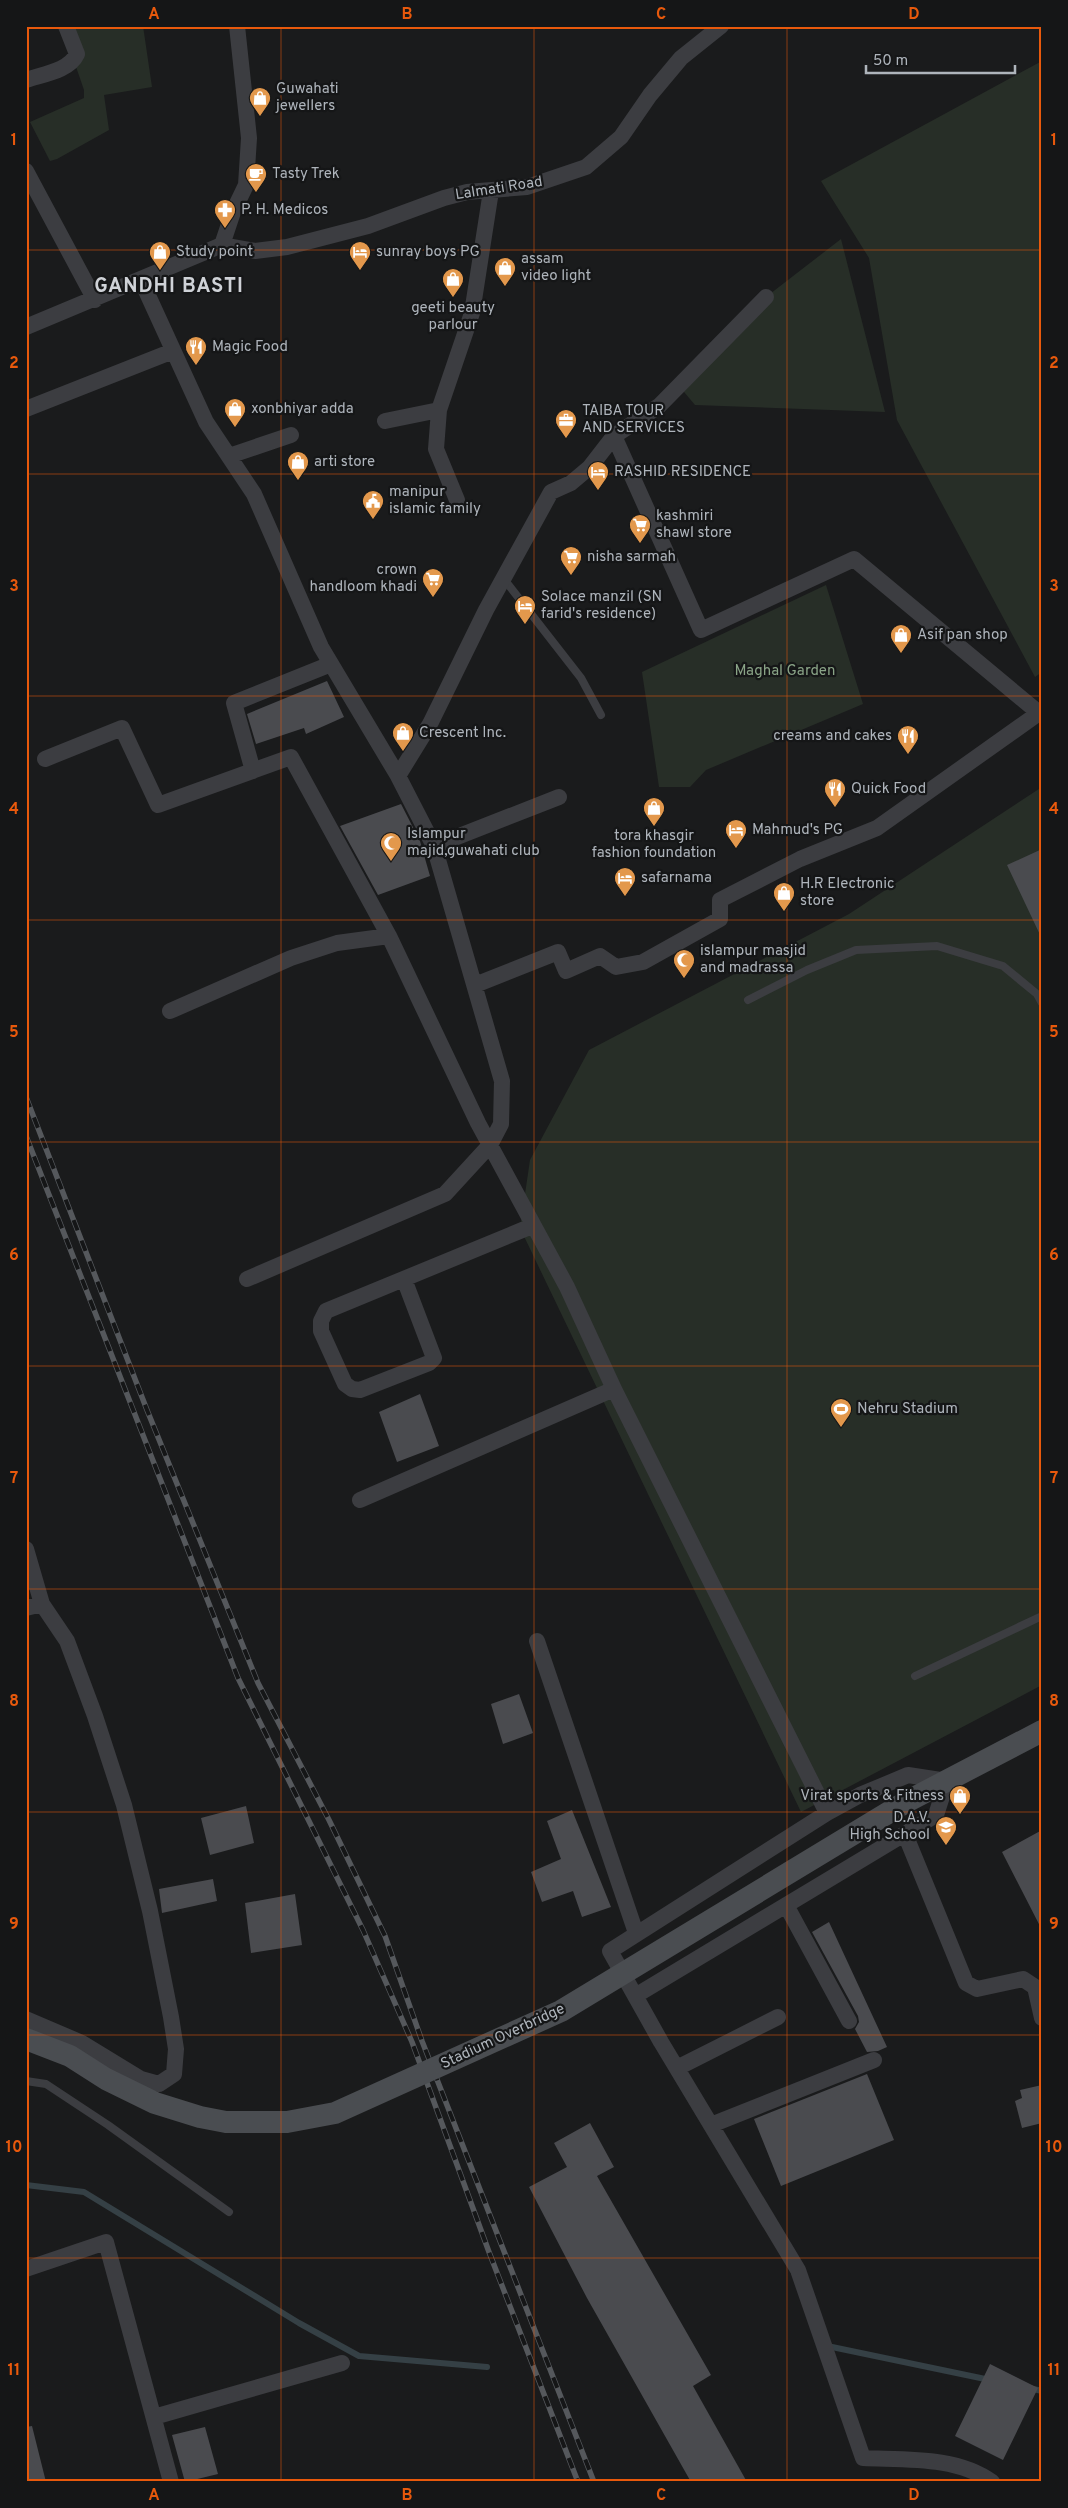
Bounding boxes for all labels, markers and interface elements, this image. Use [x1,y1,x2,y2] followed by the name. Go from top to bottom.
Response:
[148,5,160,25] text: A
[401,5,413,25] text: B
[656,5,666,25] text: C
[908,5,920,25] text: D
[866,42,1014,74] scale bar
[873,52,908,71] text: 50 m
[275,80,339,116] place label: Guwahati jewellers
[248,86,272,117] shop icon: Guwahati jewellers
[11,131,17,151] text: 1
[1051,131,1057,151] text: 1
[244,162,268,193] cafe icon: Tasty Trek
[272,165,340,184] place label: Tasty Trek
[454,173,544,205] street label: Lalmati Road
[213,198,237,229] pharmacy icon: P. H. Medicos
[241,201,328,220] place label: P. H. Medicos
[148,240,172,271] shop icon: Study point
[348,240,372,271] hotel icon: sunray boys PG
[176,243,253,262] place label: Study point
[376,243,480,262] place label: sunray boys PG
[521,250,591,286] place label: assam video light
[493,256,517,287] shop icon: assam video light
[441,267,465,298] shop icon: geeti beauty parlour
[94,274,244,300] district label: GANDHI BASTI
[411,299,495,335] place label: geeti beauty parlour
[184,335,208,366] restaurant icon: Magic Food
[212,338,288,357] place label: Magic Food
[9,354,19,374] text: 2
[1049,354,1059,374] text: 2
[223,397,247,428] shop icon: xonbhiyar adda
[251,400,354,419] place label: xonbhiyar adda
[582,402,685,438] place label: TAIBA TOUR AND SERVICES
[554,408,578,439] office icon: TAIBA TOUR AND SERVICES
[286,450,310,481] shop icon: arti store
[314,453,375,472] place label: arti store
[586,460,610,491] hotel icon: RASHID RESIDENCE
[614,463,751,482] place label: RASHID RESIDENCE
[389,483,481,519] place label: manipur islamic family
[361,489,385,520] public building icon: manipur islamic family
[656,507,732,543] place label: kashmiri shawl store
[628,513,652,544] supermarket icon: kashmiri shawl store
[559,545,583,576] supermarket icon: nisha sarmah
[587,548,676,567] place label: nisha sarmah
[309,561,417,597] place label: crown handloom khadi
[421,567,445,598] supermarket icon: crown handloom khadi
[9,577,19,597] text: 3
[1049,577,1059,597] text: 3
[541,588,662,624] place label: Solace manzil (SN farid's residence)
[513,594,537,625] hotel icon: Solace manzil (SN farid's residence)
[889,623,913,654] shop icon: Asif pan shop
[917,626,1008,645] place label: Asif pan shop
[735,662,836,681] park label: Maghal Garden
[391,721,415,752] shop icon: Crescent Inc.
[419,724,506,743] place label: Crescent Inc.
[896,724,920,755] restaurant icon: creams and cakes
[773,727,892,746] place label: creams and cakes
[823,777,847,808] restaurant icon: Quick Food
[851,780,926,799] place label: Quick Food
[642,796,666,827] shop icon: tora khasgir fashion foundation
[9,800,19,820] text: 4
[1049,800,1059,820] text: 4
[724,818,748,849] hotel icon: Mahmud's PG
[752,821,843,840] place label: Mahmud's PG
[407,825,540,861] place label: Islampur majid,guwahati club
[592,827,716,863] place label: tora khasgir fashion foundation
[379,831,403,862] mosque icon: Islampur majid,guwahati club
[613,866,637,897] hotel icon: safarnama
[641,869,712,888] place label: safarnama
[800,875,894,911] place label: H.R Electronic store
[772,881,796,912] shop icon: H.R Electronic store
[700,942,806,978] place label: islampur masjid and madrassa
[672,948,696,979] mosque icon: islampur masjid and madrassa
[9,1023,19,1043] text: 5
[1049,1023,1059,1043] text: 5
[9,1246,19,1266] text: 6
[1049,1246,1059,1266] text: 6
[829,1397,853,1428] sports icon: Nehru Stadium
[857,1400,958,1419] place label: Nehru Stadium
[10,1469,18,1489] text: 7
[1050,1469,1058,1489] text: 7
[9,1692,19,1712] text: 8
[1049,1692,1059,1712] text: 8
[948,1784,972,1815] shop icon: Virat sports & Fitness
[800,1787,944,1806] place label: Virat sports & Fitness
[849,1809,930,1845] place label: D.A.V. High School
[934,1815,958,1846] school or university icon: D.A.V. High School
[9,1915,19,1935] text: 9
[1049,1915,1059,1935] text: 9
[438,2000,568,2074] street label: Stadium Overbridge
[6,2138,22,2158] text: 10
[1046,2138,1062,2158] text: 10
[8,2361,20,2381] text: 11
[1048,2361,1060,2381] text: 11
[148,2486,160,2506] text: A
[401,2486,413,2506] text: B
[656,2486,666,2506] text: C
[908,2486,920,2506] text: D

